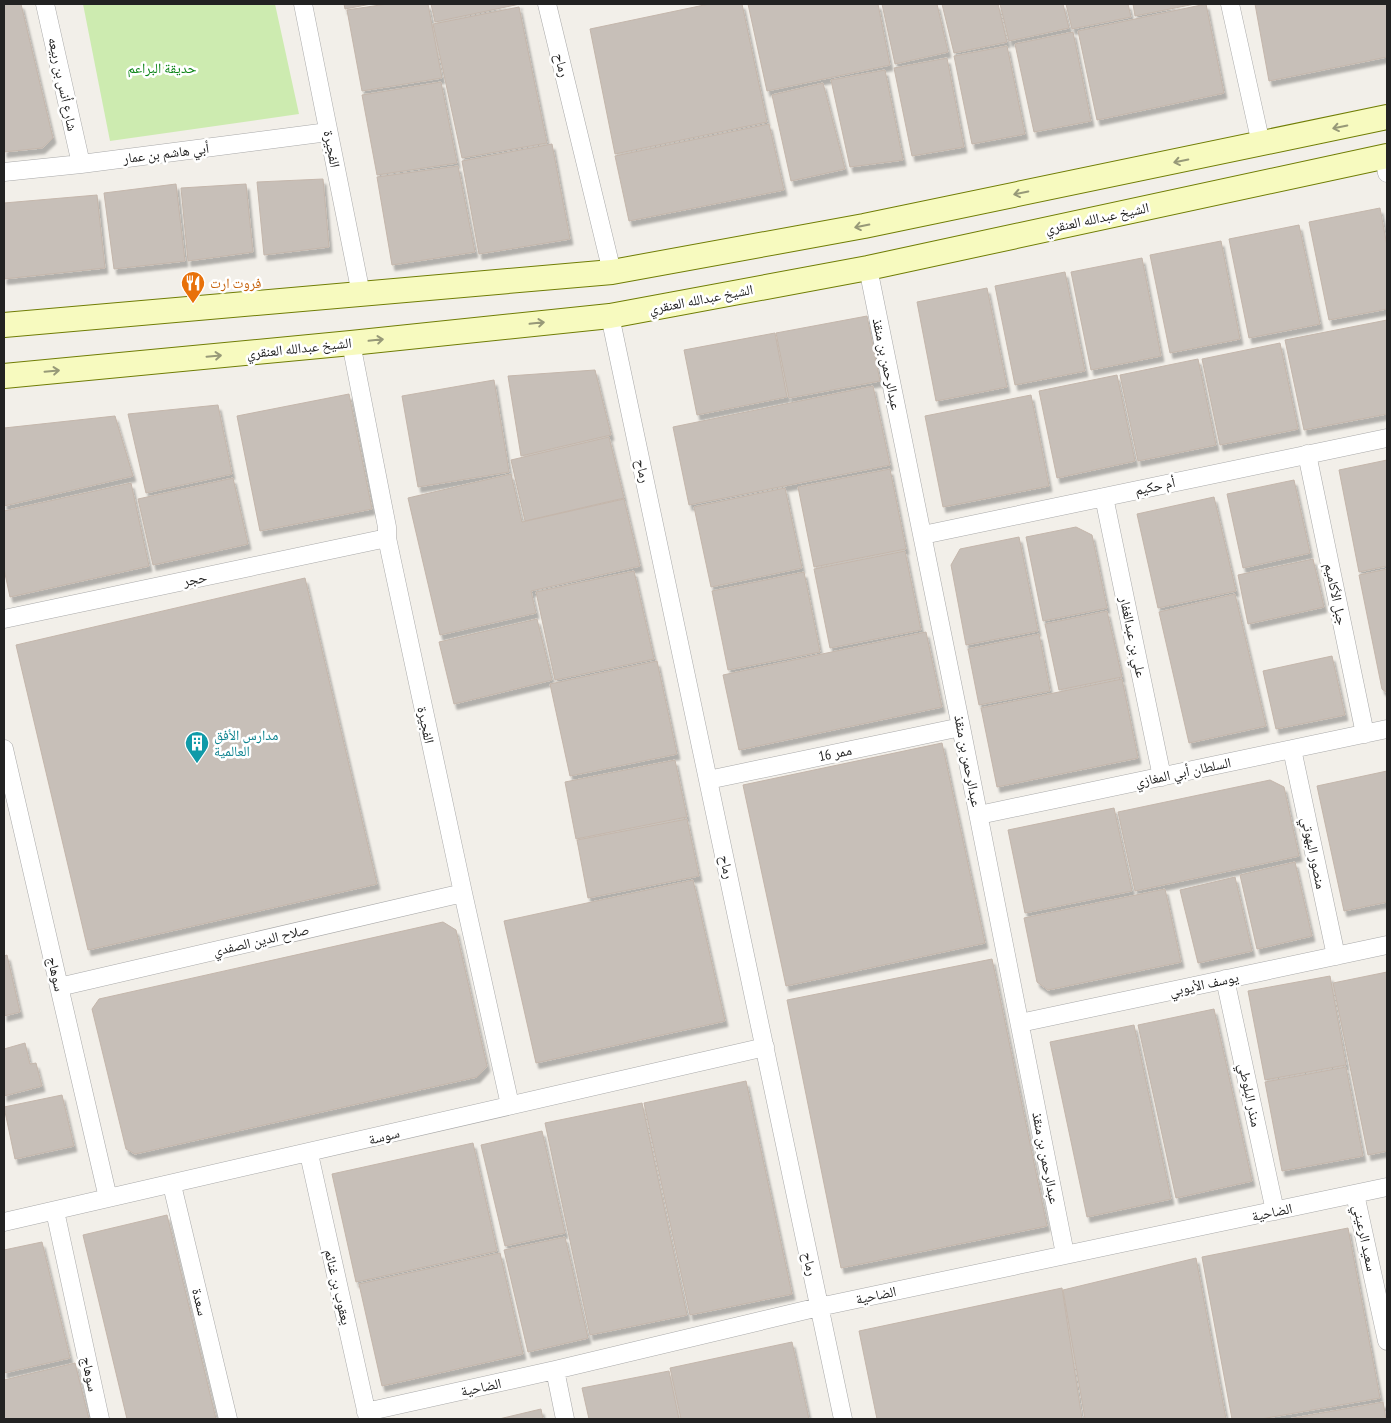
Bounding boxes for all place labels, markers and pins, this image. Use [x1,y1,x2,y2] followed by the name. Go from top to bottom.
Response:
[180,270,206,304] restaurant icon: فروت ارت
[210,274,262,292] place label: فروت ارت
[214,726,278,760] place label: مدارس الأفق العالمية
[184,730,210,764] building icon: مدارس الأفق العالمية

